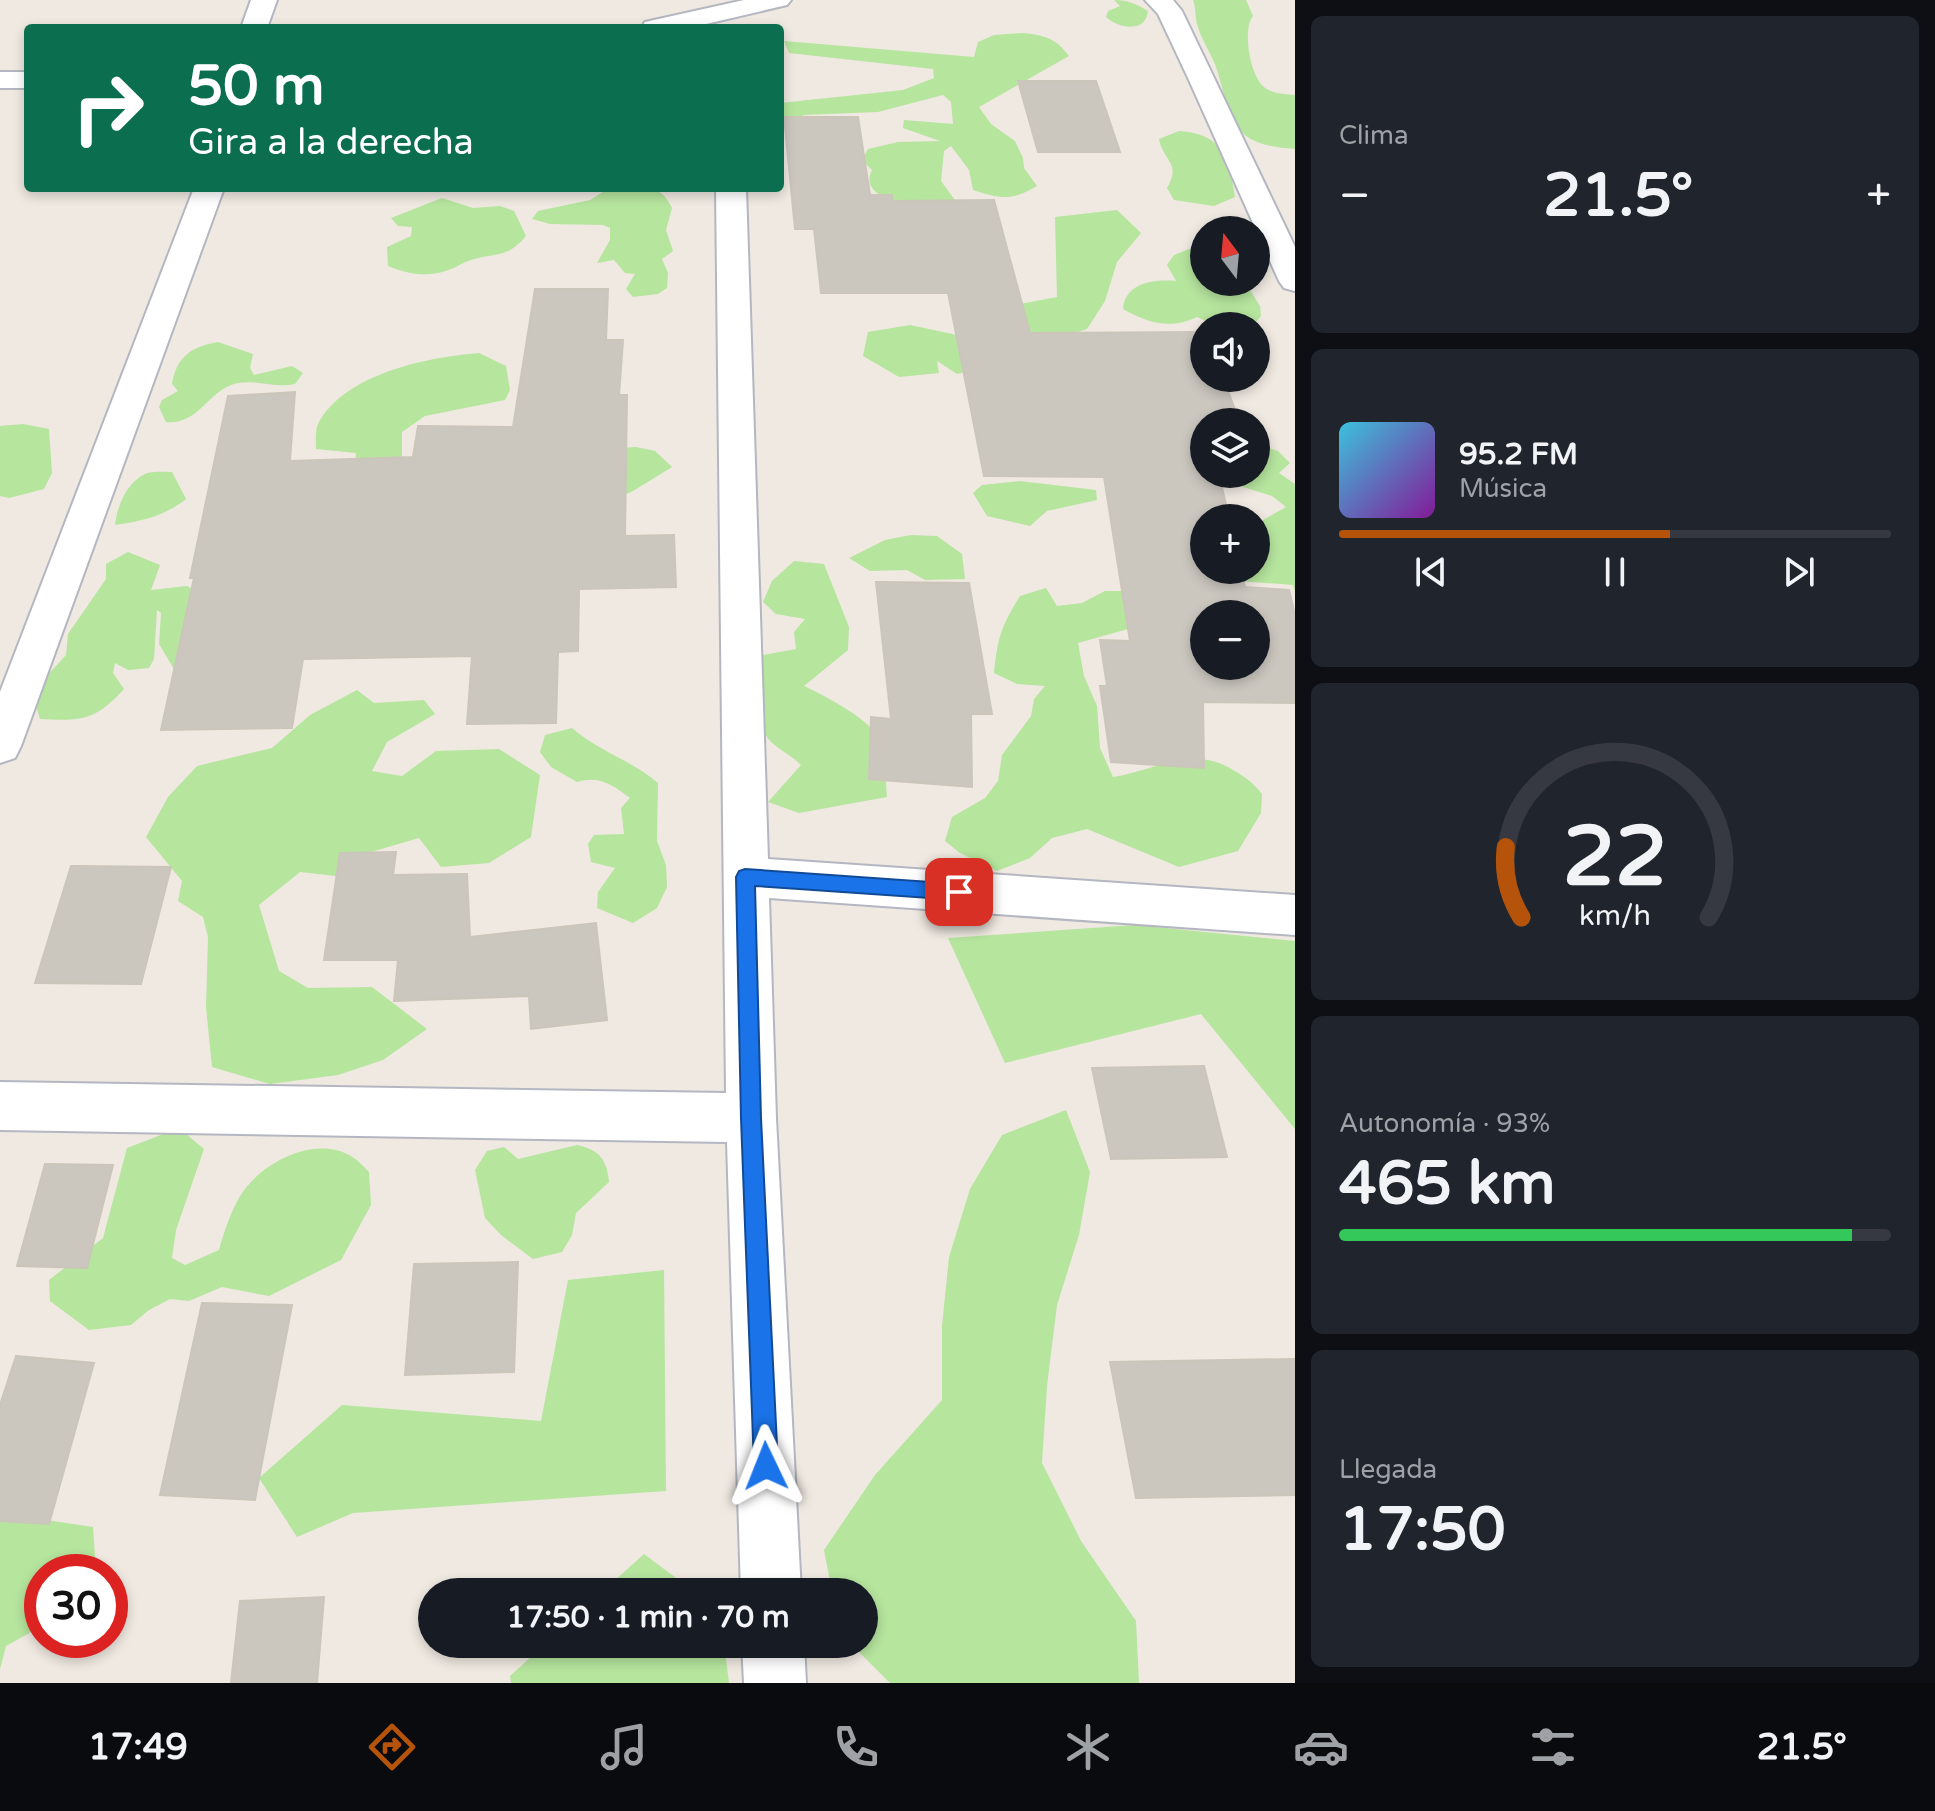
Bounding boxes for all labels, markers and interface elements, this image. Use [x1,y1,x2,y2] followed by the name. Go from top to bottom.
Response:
[188,53,324,120] text: 50 m
[56,56,160,160] icon: right
[1339,120,1409,151] text: Clima
[188,121,474,164] text: Gira a la derecha
[1543,160,1693,232] text: 21.5°
[1339,170,1370,223] text: −
[1866,170,1891,223] text: +
[1190,216,1270,296] north arrow
[1190,216,1270,680] map controls
[1190,312,1270,392] button: sound
[1190,408,1270,488] button: layers
[1459,436,1578,473] text: 95.2 FM
[1459,473,1547,504] text: Música
[1190,504,1270,584] button: +
[1409,550,1453,594] icon: previous
[1593,550,1637,594] icon: pause
[1777,550,1821,594] icon: next
[1190,600,1270,680] button: −
[1563,807,1667,907] text: 22
[925,858,993,926] pin
[937,870,981,914] icon: arrive
[1579,899,1651,933] text: km/h
[1339,1108,1550,1139] text: Autonomía · 93%
[1339,1148,1555,1220] text: 465 km
[724,1424,808,1508] position arrow
[1339,1454,1437,1485] text: Llegada
[1339,1494,1505,1566] text: 17:50
[24,1554,128,1658] speed limit sign: 30
[507,1599,789,1636] text: 17:50 · 1 min · 70 m
[364,1719,420,1775] icon: directions
[596,1719,652,1775] icon: music
[828,1719,884,1775] icon: phone
[1060,1719,1116,1775] icon: climate
[1293,1719,1349,1775] icon: car
[1525,1719,1581,1775] icon: filters
[88,1726,188,1769] text: 17:49
[1757,1726,1847,1769] text: 21.5°

